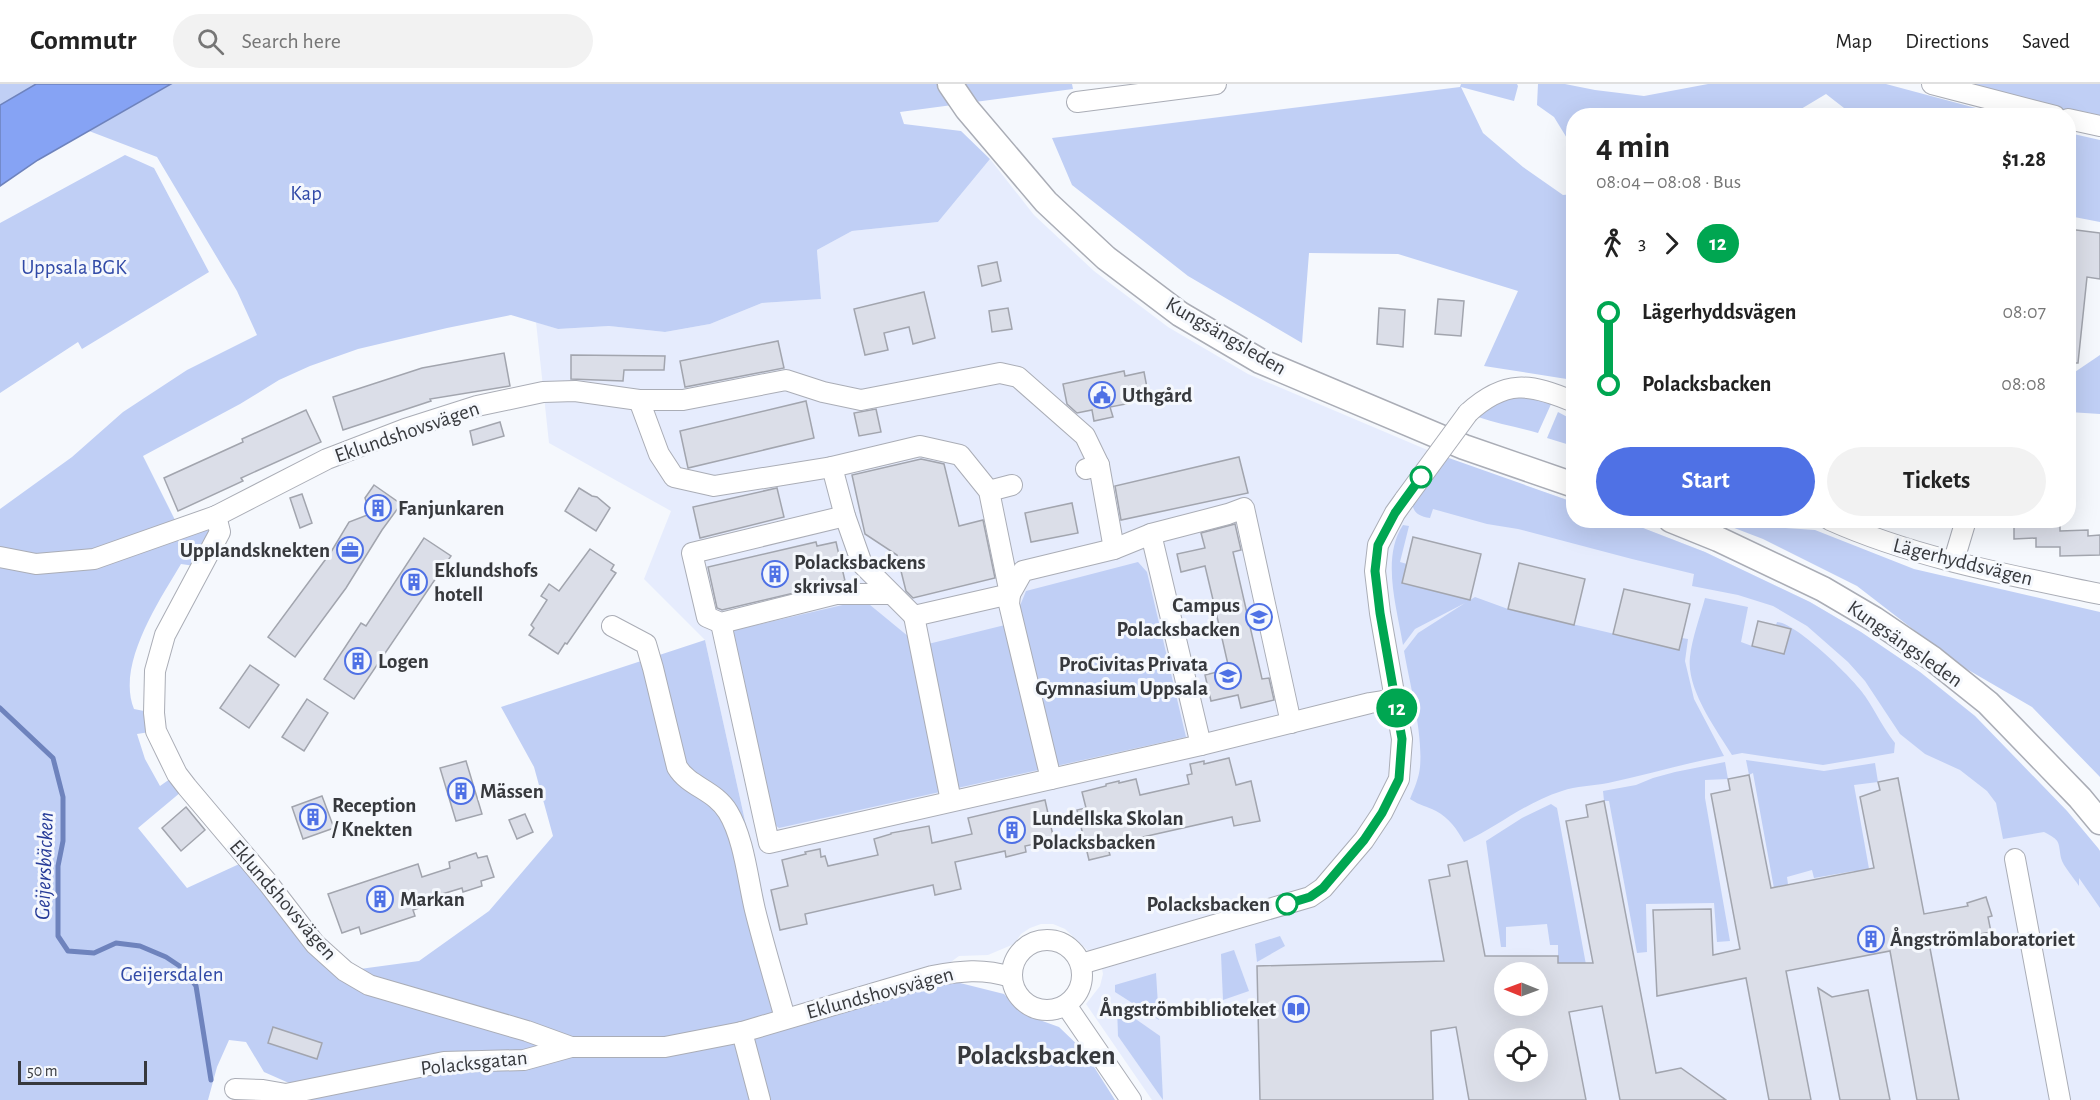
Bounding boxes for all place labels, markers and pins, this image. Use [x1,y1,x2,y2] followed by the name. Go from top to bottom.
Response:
[1087,380,1117,410] public building icon: Uthgård
[1122,385,1192,406] place label: Uthgård
[1410,466,1432,488] unlabelled marker
[363,493,393,523] building icon: Fanjunkaren
[398,498,504,519] place label: Fanjunkaren
[335,535,365,565] office icon: Upplandsknekten
[180,540,330,561] place label: Upplandsknekten
[794,552,926,597] place label: Polacksbackens skrivsal
[760,559,790,589] building icon: Polacksbackens skrivsal
[434,560,538,605] place label: Eklundshofs hotell
[399,567,429,597] building icon: Eklundshofs hotell
[1116,595,1240,640] place label: Campus Polacksbacken
[1244,602,1274,632] school or university icon: Campus Polacksbacken
[343,646,373,676] building icon: Logen
[378,651,429,672] place label: Logen
[1035,654,1208,699] place label: ProCivitas Privata Gymnasium Uppsala
[1213,661,1243,691] school or university icon: ProCivitas Privata Gymnasium Uppsala
[446,776,476,806] building icon: Mässen
[480,781,544,802] place label: Mässen
[331,795,416,840] place label: Reception / Knekten
[298,802,328,832] building icon: Reception / Knekten
[1032,808,1184,853] place label: Lundellska Skolan Polacksbacken
[997,815,1027,845] building icon: Lundellska Skolan Polacksbacken
[365,884,395,914] building icon: Markan
[400,889,465,910] place label: Markan
[1276,893,1298,915] marker: Polacksbacken
[1146,894,1270,915] place label: Polacksbacken
[1856,924,1886,954] building icon: Ångströmlaboratoriet
[1890,927,2075,950] place label: Ångströmlaboratoriet
[1281,994,1311,1024] library icon: Ångströmbiblioteket
[1100,997,1276,1020] place label: Ångströmbiblioteket

